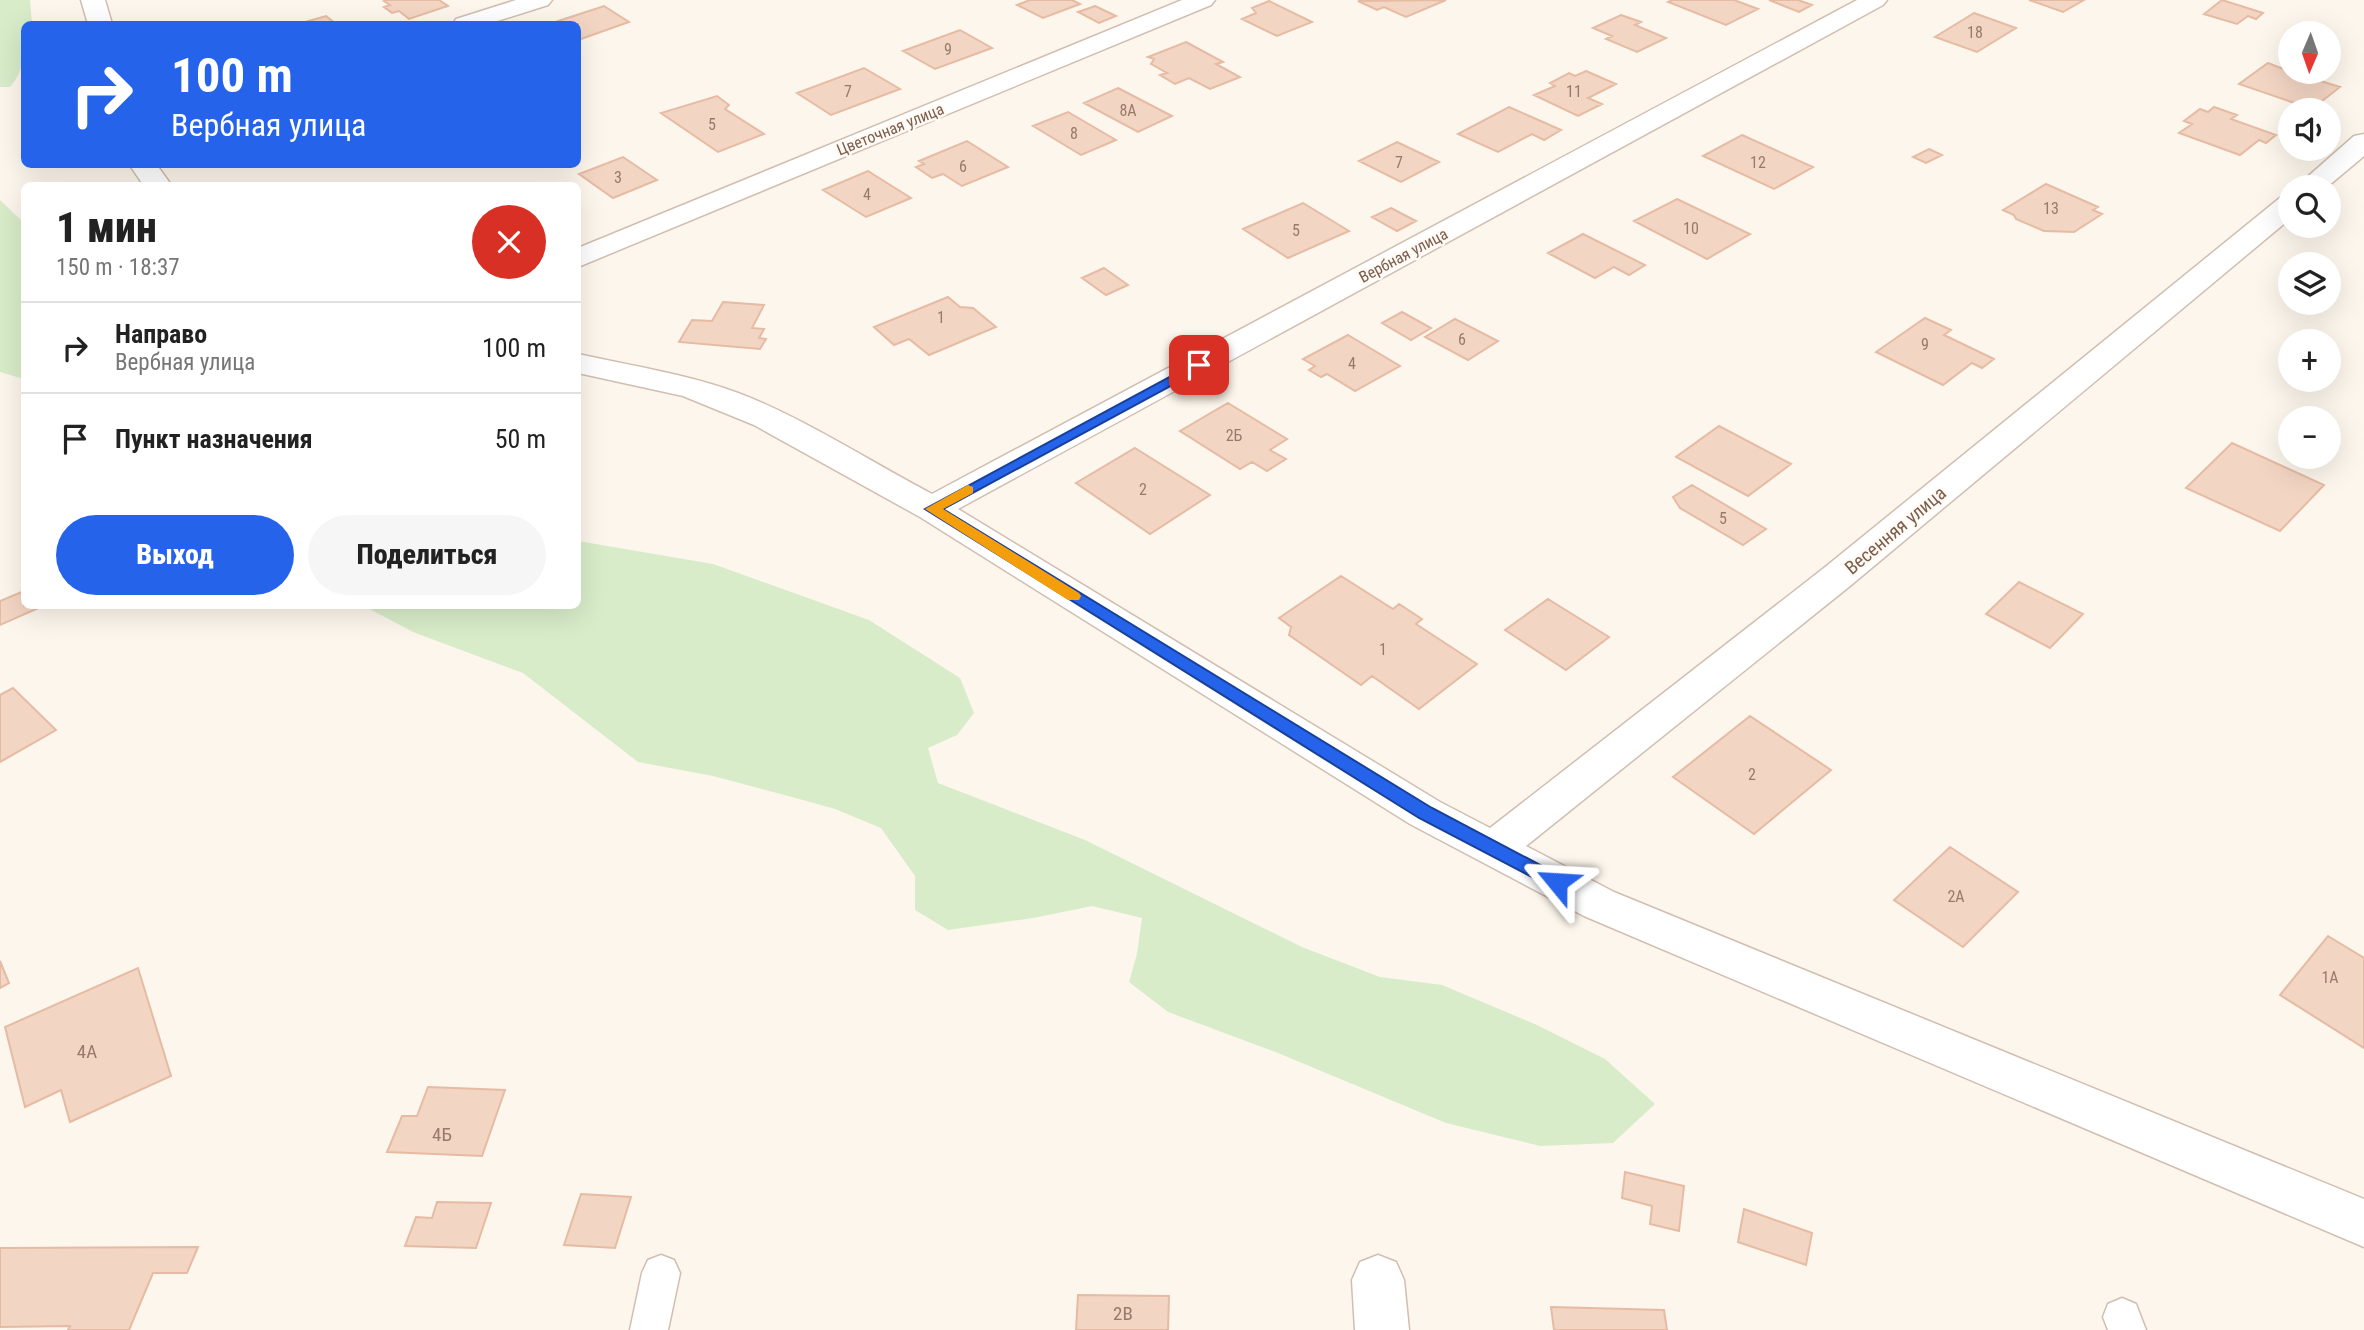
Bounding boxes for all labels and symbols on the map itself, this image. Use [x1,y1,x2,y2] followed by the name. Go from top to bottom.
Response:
[2278,21,2342,84] north arrow
[1967,23,1983,42] house number: 18
[944,40,952,59] house number: 9
[844,82,852,101] house number: 7
[1566,82,1582,101] house number: 11
[834,99,947,160] street label: Цветочная улица
[1119,101,1137,120] house number: 8А
[708,115,716,134] house number: 5
[1070,124,1078,143] house number: 8
[1395,153,1403,172] house number: 7
[1750,153,1766,172] house number: 12
[959,157,967,176] house number: 6
[614,168,622,187] house number: 3
[863,185,871,204] house number: 4
[2043,199,2059,218] house number: 13
[1683,219,1699,238] house number: 10
[1292,221,1300,240] house number: 5
[1356,224,1451,287] street label: Вербная улица
[937,308,945,327] house number: 1
[1458,330,1466,349] house number: 6
[1169,335,1229,395] pin
[1921,335,1929,354] house number: 9
[1348,354,1356,373] house number: 4
[1226,426,1243,445] house number: 2Б
[1139,480,1147,499] house number: 2
[1840,481,1951,579] street label: Весенняя улица
[1719,509,1727,528] house number: 5
[1379,640,1387,659] house number: 1
[1748,765,1756,784] house number: 2
[1520,845,1594,919] position arrow
[1947,887,1965,906] house number: 2А
[2321,968,2339,987] house number: 1А
[77,1040,97,1063] house number: 4А
[432,1123,452,1146] house number: 4Б
[1113,1302,1133,1325] house number: 2В

